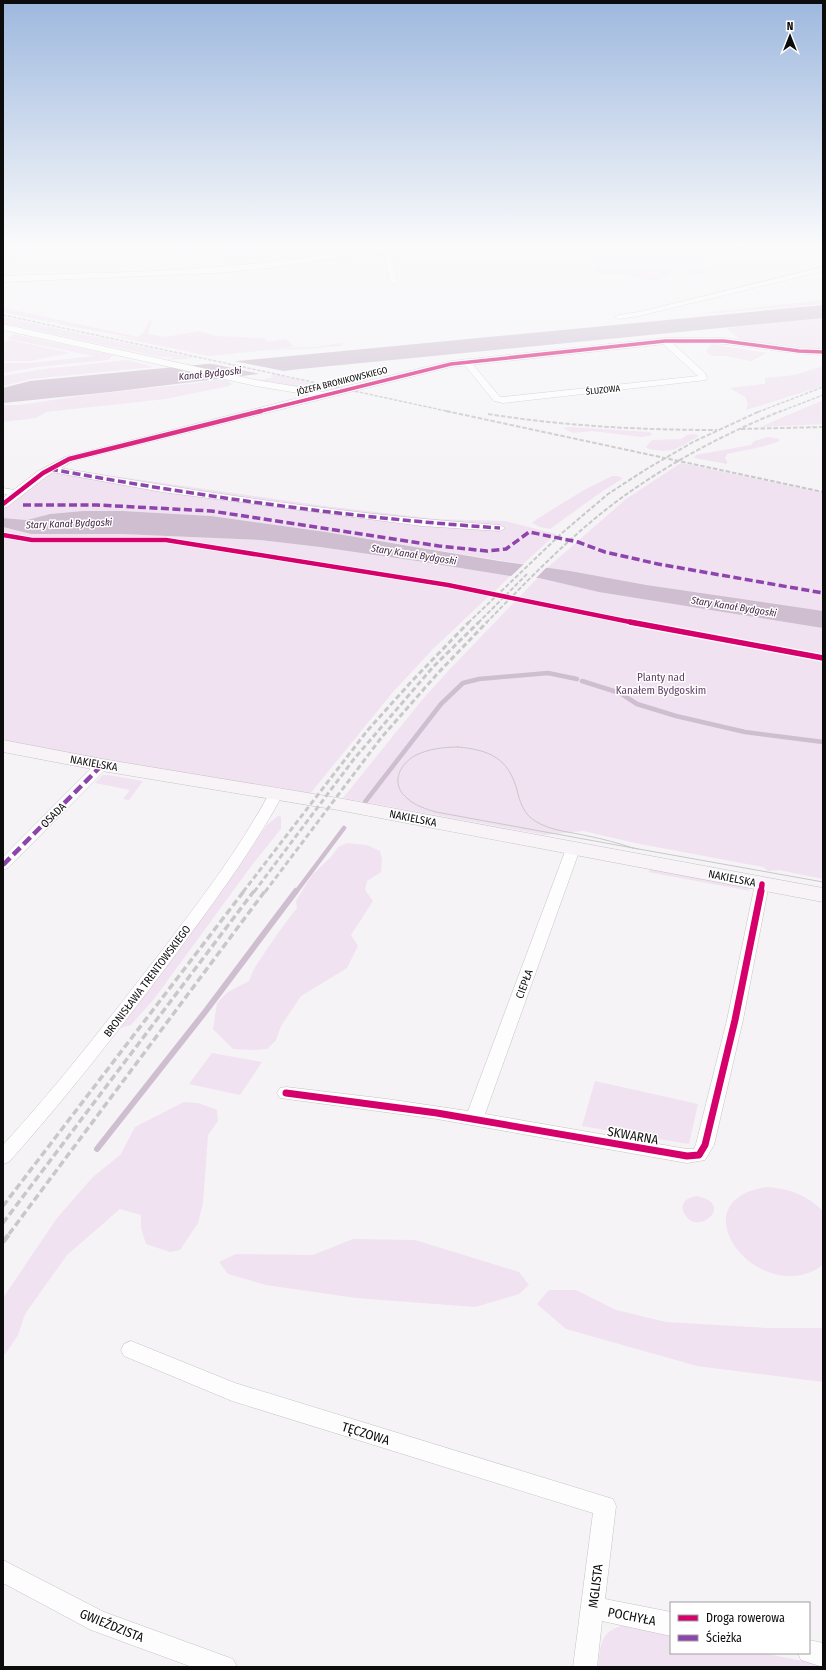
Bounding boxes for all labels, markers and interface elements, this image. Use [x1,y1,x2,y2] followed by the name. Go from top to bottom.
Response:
[770,16,810,56] north arrow
[787,20,793,33] text: N
[178,365,243,383] water label: Kanał Bydgoski
[295,365,389,397] street label: JÓZEFA BRONIKOWSKIEGO
[585,383,621,397] street label: ŚLUZOWA
[25,516,113,532] water label: Stary Kanał Bydgoski
[369,542,458,568] water label: Stary Kanał Bydgoski
[689,594,778,620] water label: Stary Kanał Bydgoski
[616,671,706,697] park label: Planty nad Kanałem Bydgoskim
[69,753,119,774] street label: NAKIELSKA
[38,800,69,831] street label: OSADA
[388,808,438,830] street label: NAKIELSKA
[707,868,757,890] street label: NAKIELSKA
[101,923,194,1040] street label: BRONISŁAWA TRENTOWSKIEGO
[513,968,536,1001] street label: CIEPŁA
[606,1124,660,1147] street label: SKWARNA
[340,1419,392,1448] street label: TĘCZOWA
[585,1563,606,1609] street label: MGLISTA
[670,1602,810,1654] legend
[607,1604,657,1629] street label: POCHYŁA
[78,1606,146,1645] street label: GWIEŹDZISTA
[706,1611,785,1625] text: Droga rowerowa
[706,1630,742,1645] text: Ścieżka

